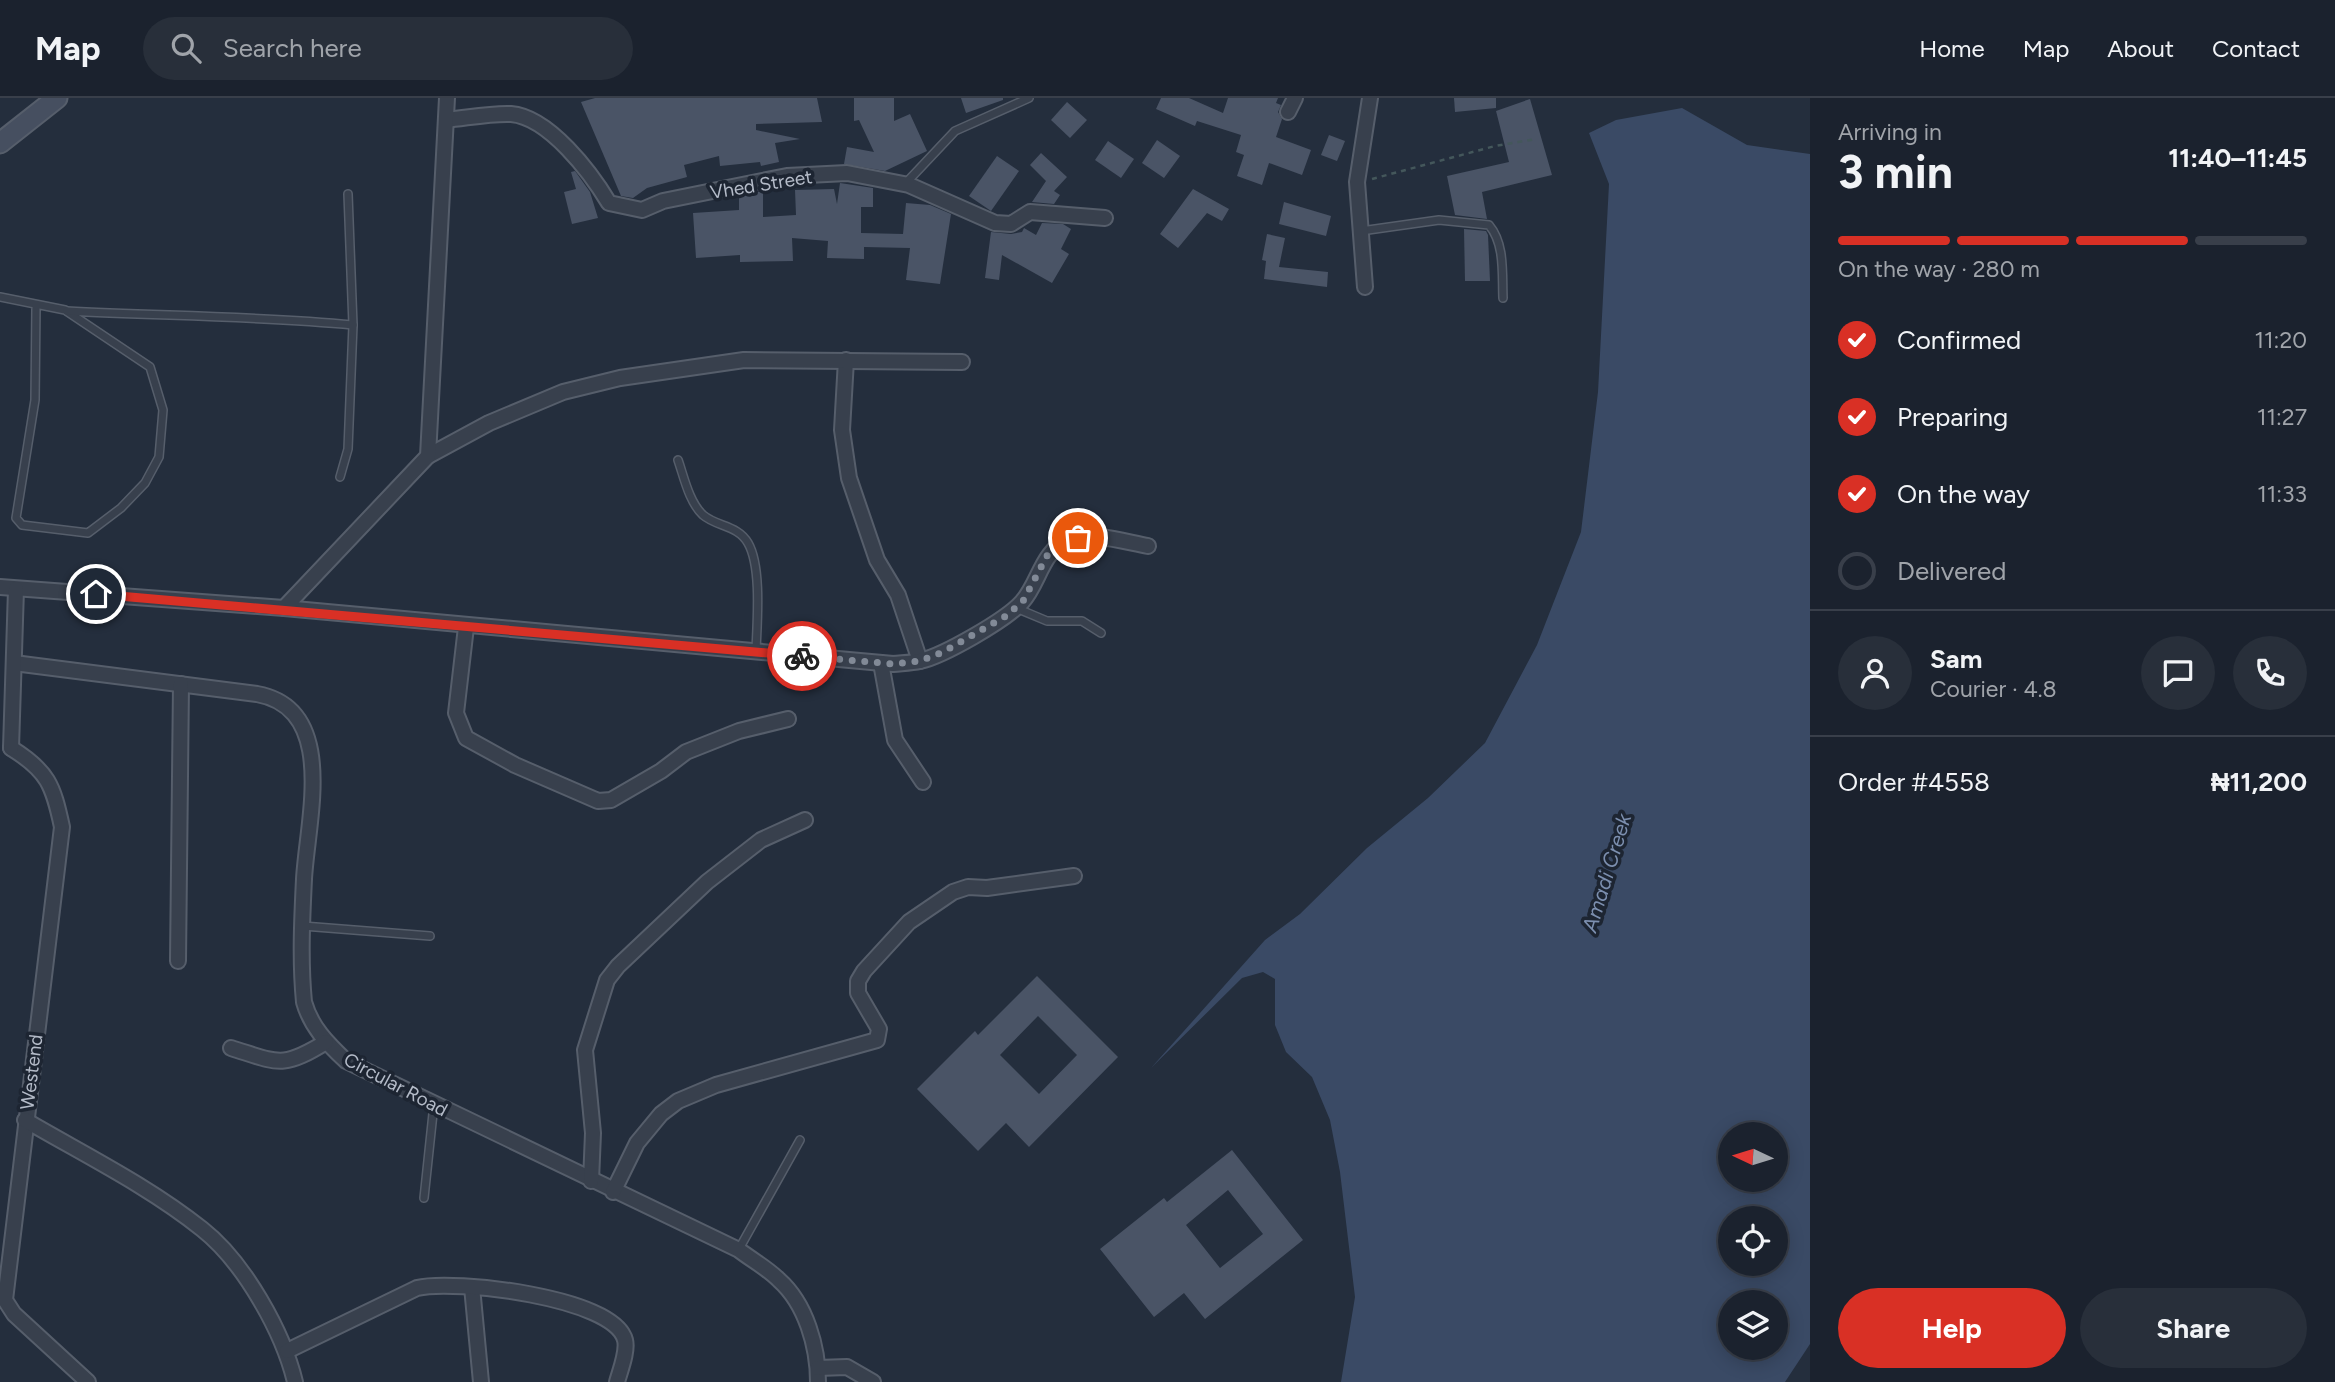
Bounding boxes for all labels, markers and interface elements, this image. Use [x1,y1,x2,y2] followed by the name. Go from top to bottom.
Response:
[143,17,633,80] search box
[35,29,101,68] text: Map
[167,29,205,67] icon: search
[223,32,362,64] text: Search here
[1919,34,1985,63] text: Home
[2023,34,2069,63] text: Map
[2107,34,2174,63] text: About
[2212,34,2300,63] text: Contact
[1838,118,1942,146] text: Arriving in
[2168,142,2307,174] text: 11:40–11:45
[1838,144,1953,200] text: 3 min
[708,165,814,204] street label: Vhed Street
[1838,255,2040,283] text: On the way · 280 m
[1838,321,1876,359] icon: check
[1897,324,2021,356] text: Confirmed
[2255,326,2307,354] text: 11:20
[1838,398,1876,436] icon: check
[1897,401,2008,433] text: Preparing
[2257,403,2307,431] text: 11:27
[1838,475,1876,513] icon: check
[1897,478,2030,510] text: On the way
[2257,480,2307,508] text: 11:33
[1048,508,1108,568] pin
[1059,519,1097,557] icon: bag
[1897,555,2006,587] text: Delivered
[66,564,126,624] pin
[77,575,115,613] icon: home
[767,621,837,691] courier
[1838,636,1912,710] button: person
[2141,636,2215,710] button: chat
[2233,636,2307,710] button: phone
[783,637,821,675] icon: bike
[1930,643,1982,675] text: Sam
[1930,675,2057,703] text: Courier · 4.8
[1838,766,1990,798] text: Order #4558
[2211,766,2307,798] text: ₦11,200
[1576,810,1637,936] water label: Amadi Creek
[15,1033,48,1111] street label: Westend
[340,1047,452,1121] street label: Circular Road
[1718,1122,1788,1192] north arrow
[1718,1122,1788,1360] map controls
[1718,1206,1788,1276] button: locate
[1838,1288,2066,1368] button: Help
[2080,1288,2307,1368] button: Share
[1718,1290,1788,1360] button: layers

